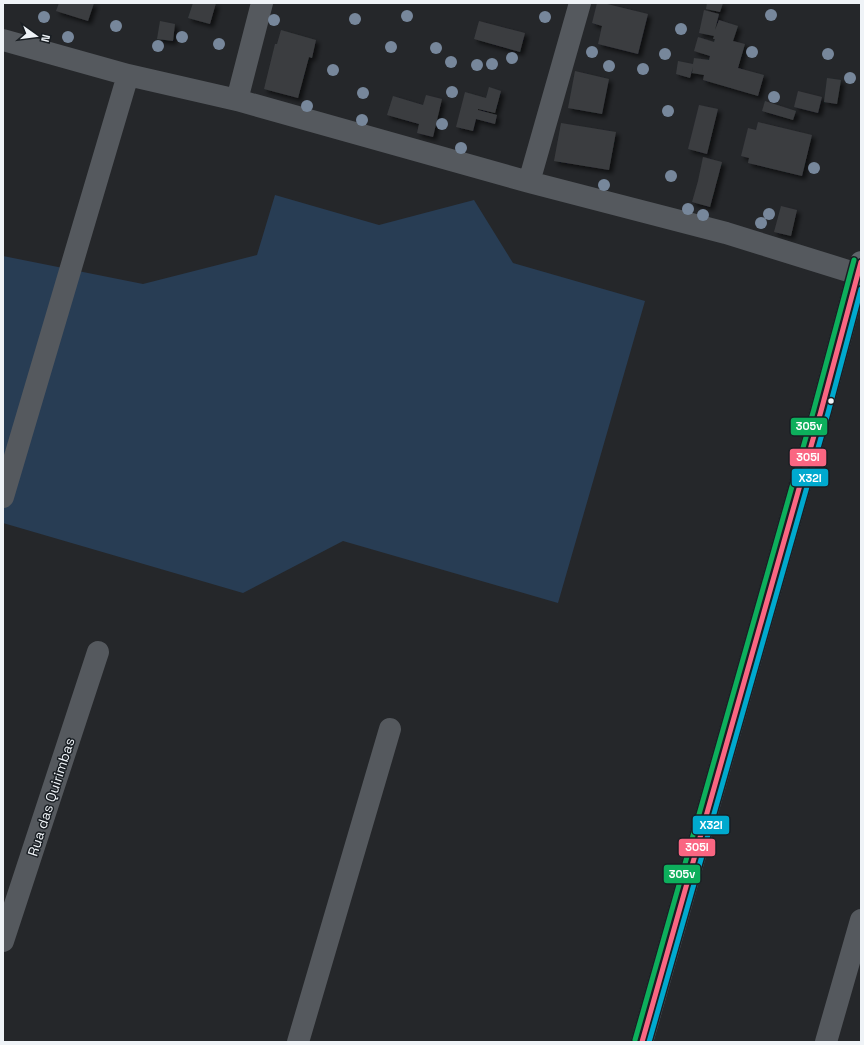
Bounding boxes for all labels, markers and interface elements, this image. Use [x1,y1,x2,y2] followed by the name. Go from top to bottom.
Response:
[16,16,56,56] north arrow
[38,33,53,44] text: N
[826,396,836,406] unlabelled marker
[790,417,828,436] line badge: 305v
[796,419,822,433] text: 305v
[789,448,827,467] line badge: 305i
[796,450,820,464] text: 305i
[791,468,829,487] line badge: X32i
[798,471,822,485] text: X32i
[23,735,79,859] street label: Rua das Quirimbas
[692,815,730,835] line badge: X32i
[699,818,723,832] text: X32i
[678,838,716,857] line badge: 305i
[685,840,709,854] text: 305i
[663,864,701,884] line badge: 305v
[669,867,695,881] text: 305v

